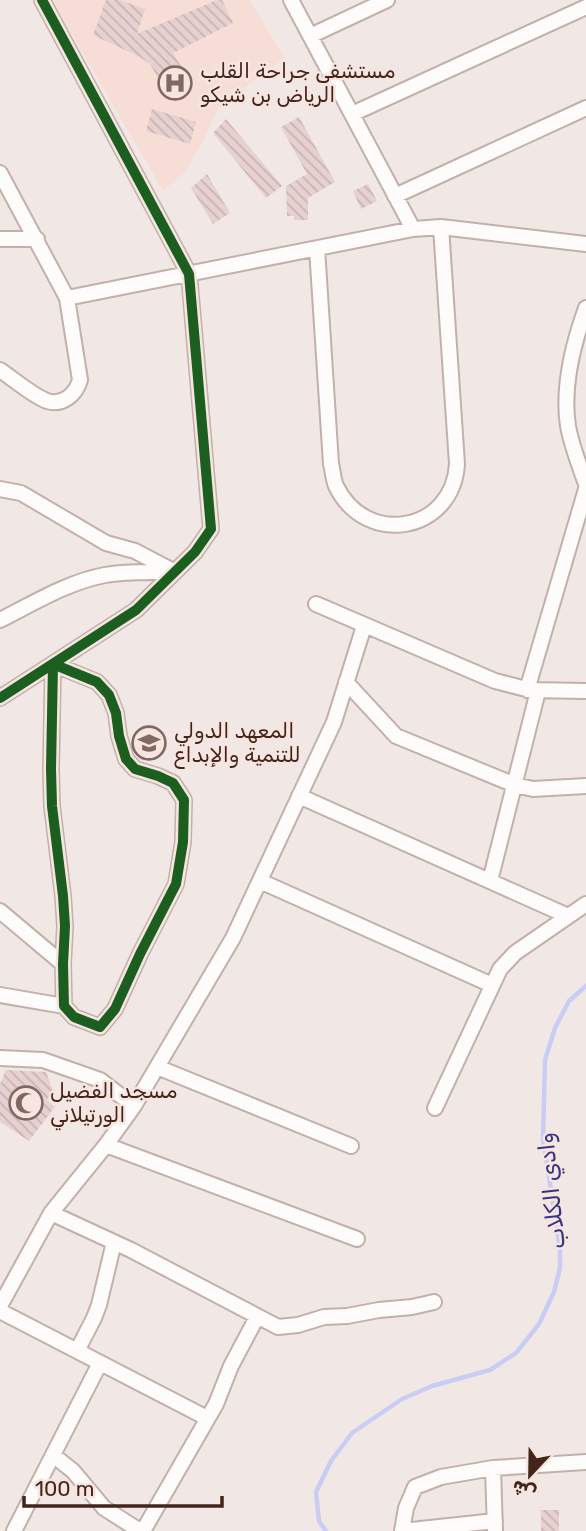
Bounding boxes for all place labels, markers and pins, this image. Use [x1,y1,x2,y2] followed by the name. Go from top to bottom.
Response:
[200,58,395,107] place label: مستشفى جراحة القلب الرياض بن شيكو
[156,64,194,102] hospital icon: مستشفى جراحة القلب الرياض بن شيكو
[174,718,301,769] place label: المعهد الدولي للتنمية والإبداع
[130,724,168,762] school or university icon: المعهد الدولي للتنمية والإبداع
[50,1078,177,1131] place label: مسجد الفضيل الورتيلاني
[7,1084,45,1122] mosque icon: مسجد الفضيل الورتيلاني

